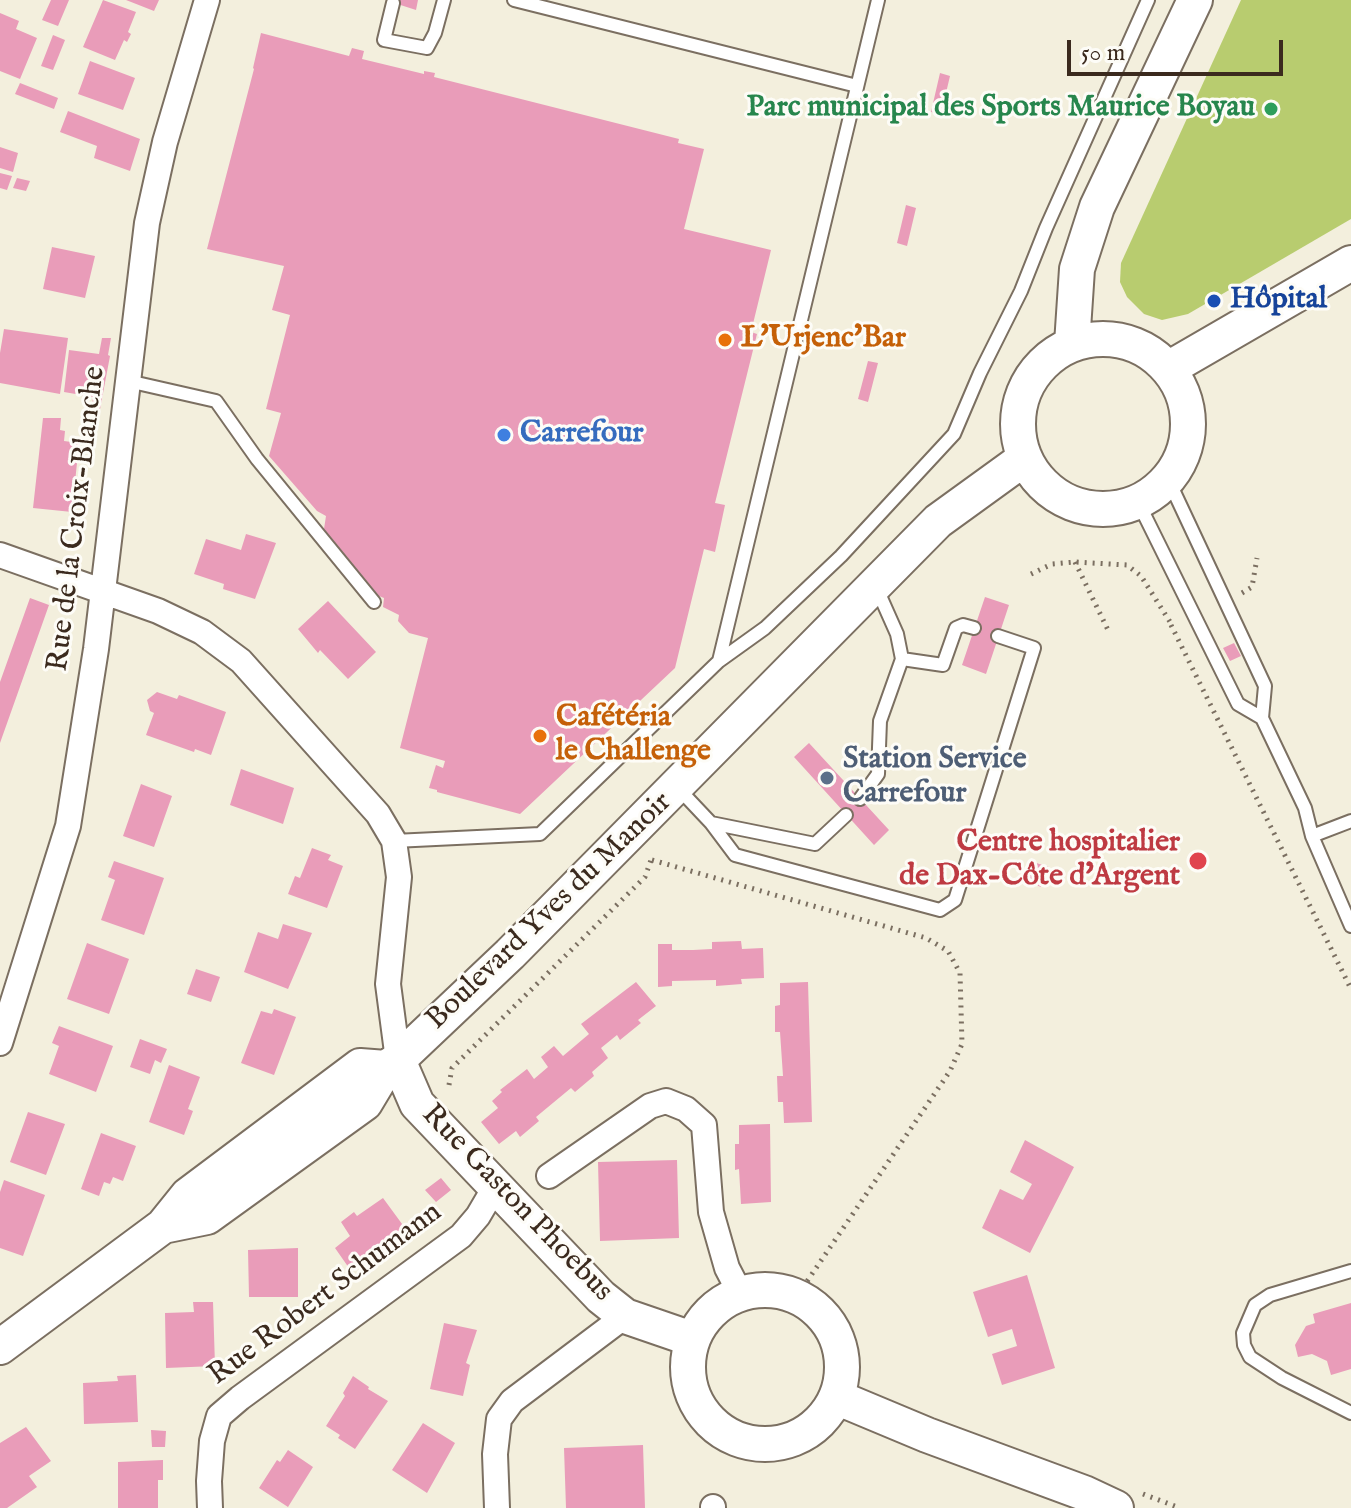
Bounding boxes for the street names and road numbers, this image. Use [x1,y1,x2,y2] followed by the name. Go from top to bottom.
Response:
[41,364,115,674] street label: Rue de la Croix-Blanche
[420,785,680,1039] street label: Boulevard Yves du Manoir
[413,1098,619,1310] street label: Rue Gaston Phoebus
[202,1196,450,1394] street label: Rue Robert Schumann

